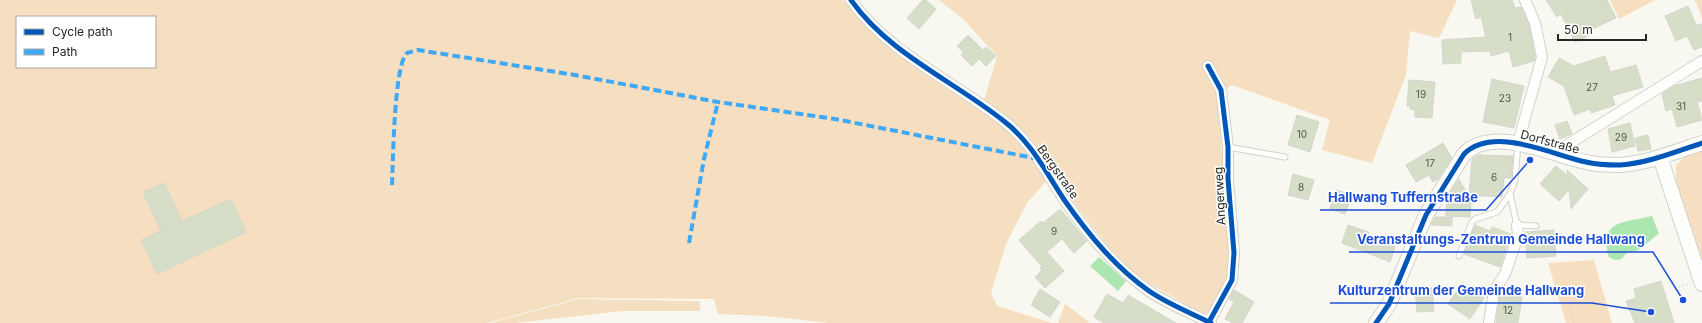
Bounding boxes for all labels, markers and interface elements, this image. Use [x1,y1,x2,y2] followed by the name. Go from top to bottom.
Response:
[16,16,156,68] legend
[1558,16,1646,42] scale bar
[1564,22,1593,37] text: 50 m
[52,24,113,39] text: Cycle path
[1508,31,1512,43] house number: 1
[52,44,77,59] text: Path
[1586,81,1598,93] house number: 27
[1416,88,1426,100] house number: 19
[1499,92,1511,104] house number: 23
[1676,100,1686,112] house number: 31
[1519,126,1581,157] street label: Dorfstraße
[1297,128,1307,140] house number: 10
[1615,131,1627,143] house number: 29
[1034,142,1082,202] street label: Bergstraße
[1425,157,1435,169] house number: 17
[1210,167,1229,226] street label: Angerweg
[1491,171,1497,183] house number: 6
[1298,181,1304,193] house number: 8
[1320,185,1486,210] callout: Hallwang Tuffernstraße
[1328,189,1478,205] text: Hallwang Tuffernstraße
[1051,225,1057,237] house number: 9
[1349,227,1653,252] callout: Veranstaltungs-Zentrum Gemeinde Hallwang
[1357,231,1645,247] text: Veranstaltungs-Zentrum Gemeinde Hallwang
[1330,278,1592,303] callout: Kulturzentrum der Gemeinde Hallwang
[1338,282,1584,298] text: Kulturzentrum der Gemeinde Hallwang
[1503,304,1513,316] house number: 12

